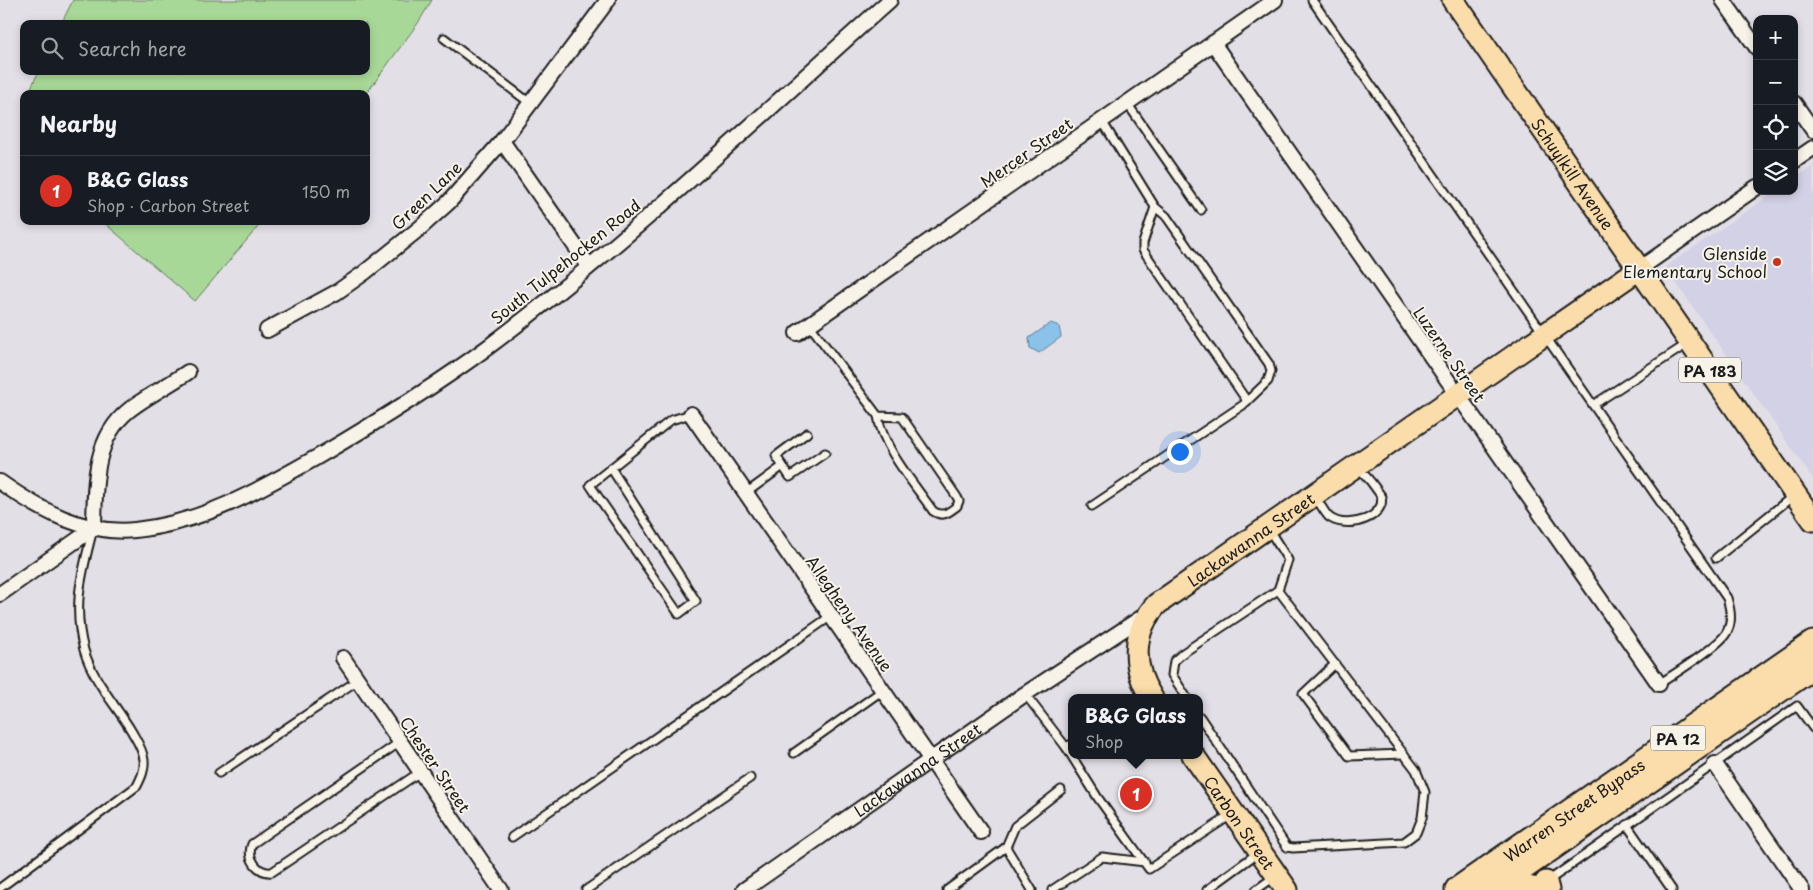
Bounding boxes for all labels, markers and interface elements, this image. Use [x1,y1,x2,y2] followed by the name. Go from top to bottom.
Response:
[1753,15,1798,195] map controls
[1753,15,1798,60] button: +
[20,20,370,75] search box
[38,34,66,62] icon: search
[78,34,187,62] text: Search here
[1753,60,1798,105] button: −
[1753,105,1798,150] button: locate
[40,107,117,139] text: Nearby
[975,111,1077,193] street label: Mercer Street
[1526,113,1620,234] street label: Schuylkill Avenue
[1753,150,1798,195] button: layers
[385,155,467,235] street label: Green Lane
[87,165,188,193] text: B&G Glass
[52,179,60,203] text: 1
[302,179,350,203] text: 150 m
[87,193,249,217] text: Shop · Carbon Street
[485,193,645,329] street label: South Tulpehocken Road
[1623,241,1767,283] place label: Glenside Elementary School
[1771,256,1783,268] marker: Glenside Elementary School
[1408,301,1492,407] street label: Luzerne Street
[1679,358,1741,382] road number: PA 183
[1167,439,1193,465] your location
[1182,486,1320,592] street label: Lackawanna Street
[801,550,899,676] street label: Allegheny Avenue
[1068,694,1203,759] popup
[1085,701,1186,729] text: B&G Glass
[395,711,477,817] street label: Chester Street
[848,716,986,822] street label: Lackawanna Street
[1650,726,1706,750] road number: PA 12
[1085,729,1123,753] text: Shop
[1498,752,1649,867] street label: Warren Street Bypass
[1199,770,1281,875] street label: Carbon Street
[1120,775,1152,813] pin: 1

